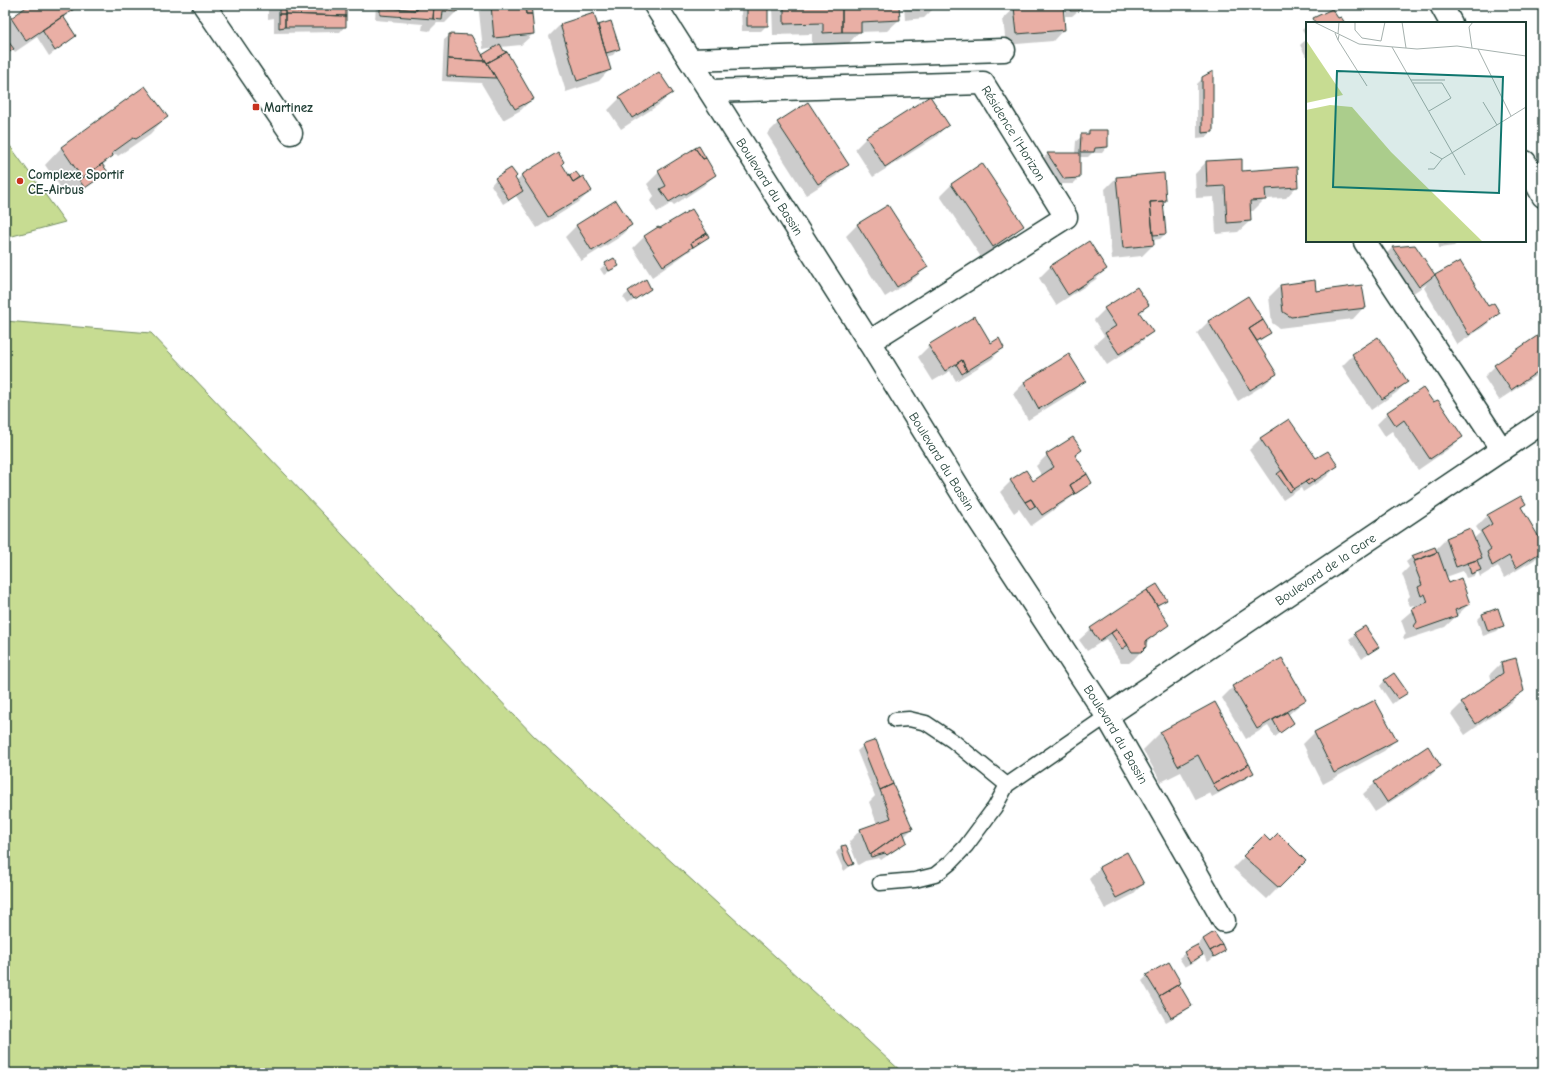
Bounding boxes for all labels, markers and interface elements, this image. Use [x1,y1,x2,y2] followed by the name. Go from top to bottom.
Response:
[1306,22,1526,242] inset map
[978,83,1049,184] street label: Résidence l'Horizon
[264,100,313,115] place label: Martinez
[251,102,261,112] marker: Martinez
[733,135,806,238] street label: Boulevard du Bassin
[28,167,124,197] place label: Complexe Sportif CE-Airbus
[15,176,25,186] marker: Complexe Sportif CE-Airbus
[906,409,978,513] street label: Boulevard du Bassin
[1272,530,1379,609] street label: Boulevard de la Gare
[1081,682,1151,787] street label: Boulevard du Bassin

